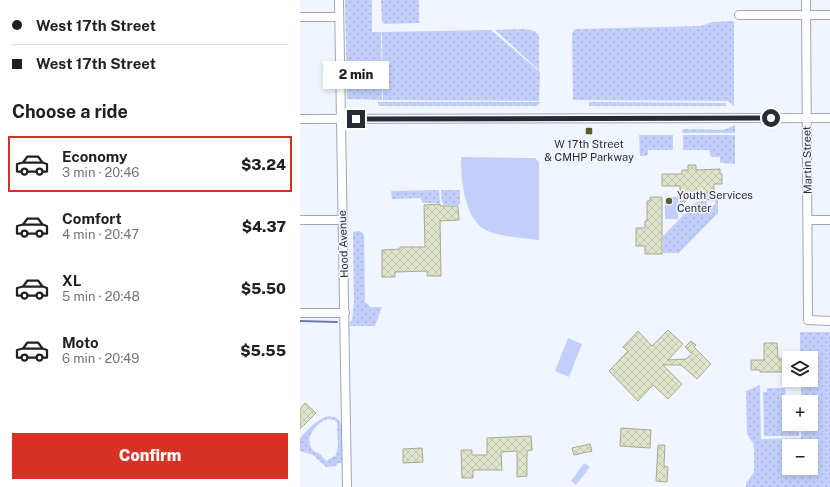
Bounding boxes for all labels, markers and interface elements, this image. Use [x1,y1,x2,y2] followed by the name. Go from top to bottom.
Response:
[36,17,156,34] text: West 17th Street
[36,55,156,72] text: West 17th Street
[323,61,389,89] callout: 2 min
[339,67,373,82] text: 2 min
[12,101,128,122] text: Choose a ride
[762,109,780,127] route start
[347,110,365,128] route end
[584,126,594,136] marker: W 17th Street & CMHP Parkway
[800,126,814,194] street label: Martin Street
[544,138,634,163] place label: W 17th Street & CMHP Parkway
[14,146,50,182] icon: car
[62,148,127,165] text: Economy
[241,156,286,173] text: $3.24
[62,165,139,180] text: 3 min · 20:46
[677,189,753,214] place label: Youth Services Center
[664,196,674,206] marker: Youth Services Center
[14,208,50,244] icon: car
[62,210,122,227] text: Comfort
[336,210,350,278] street label: Hood Avenue
[242,218,286,235] text: $4.37
[62,227,139,242] text: 4 min · 20:47
[14,270,50,306] icon: car
[62,272,81,289] text: XL
[241,280,286,297] text: $5.50
[62,289,140,304] text: 5 min · 20:48
[14,332,50,368] icon: car
[62,334,99,351] text: Moto
[240,342,286,359] text: $5.55
[62,351,139,366] text: 6 min · 20:49
[782,351,818,475] map controls
[782,351,818,387] button: layers
[782,395,818,431] button: +
[12,433,288,479] button: Confirm
[782,439,818,475] button: −

